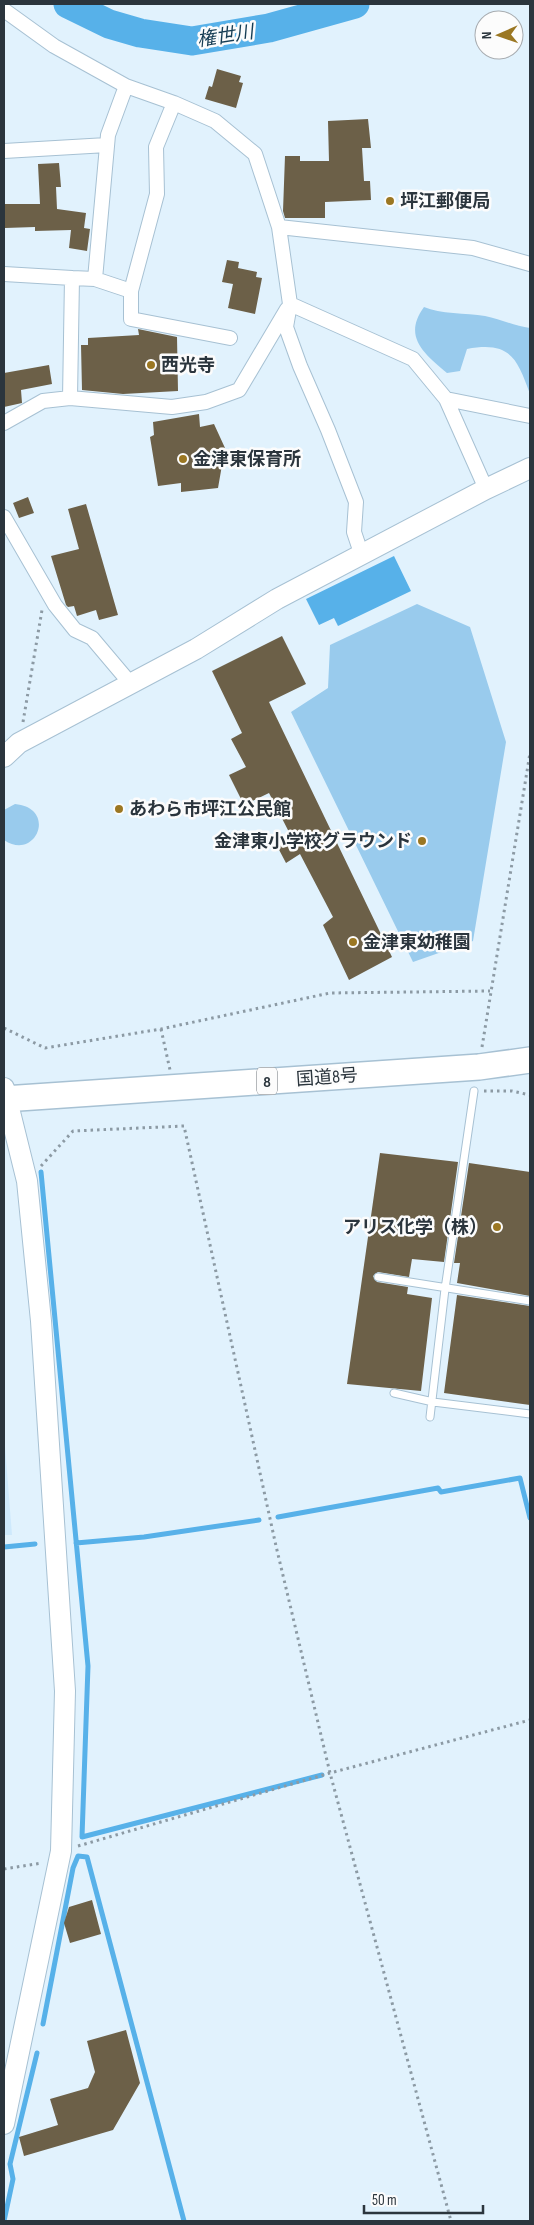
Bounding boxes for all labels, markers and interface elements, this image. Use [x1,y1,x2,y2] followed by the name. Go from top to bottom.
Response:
[474,10,524,60] north arrow
[195,20,257,52] water label: 権世川
[478,31,495,39] text: N
[400,191,490,212] place label: 坪江郵便局
[384,195,396,207] marker: 坪江郵便局
[161,355,215,376] place label: 西光寺
[145,359,157,371] marker: 西光寺
[193,449,301,470] place label: 金津東保育所
[177,453,189,465] marker: 金津東保育所
[129,799,291,820] place label: あわら市坪江公民館
[113,803,125,815] marker: あわら市坪江公民館
[214,831,412,852] place label: 金津東小学校グラウンド
[416,835,428,847] marker: 金津東小学校グラウンド
[363,932,471,953] place label: 金津東幼稚園
[347,936,359,948] marker: 金津東幼稚園
[295,1065,359,1090] street label: 国道8号
[257,1068,277,1094] road number: 8
[343,1217,487,1238] place label: アリス化学（株）
[491,1221,503,1233] marker: アリス化学（株）
[364,2182,483,2214] scale bar
[372,2191,397,2210] text: 50 m

